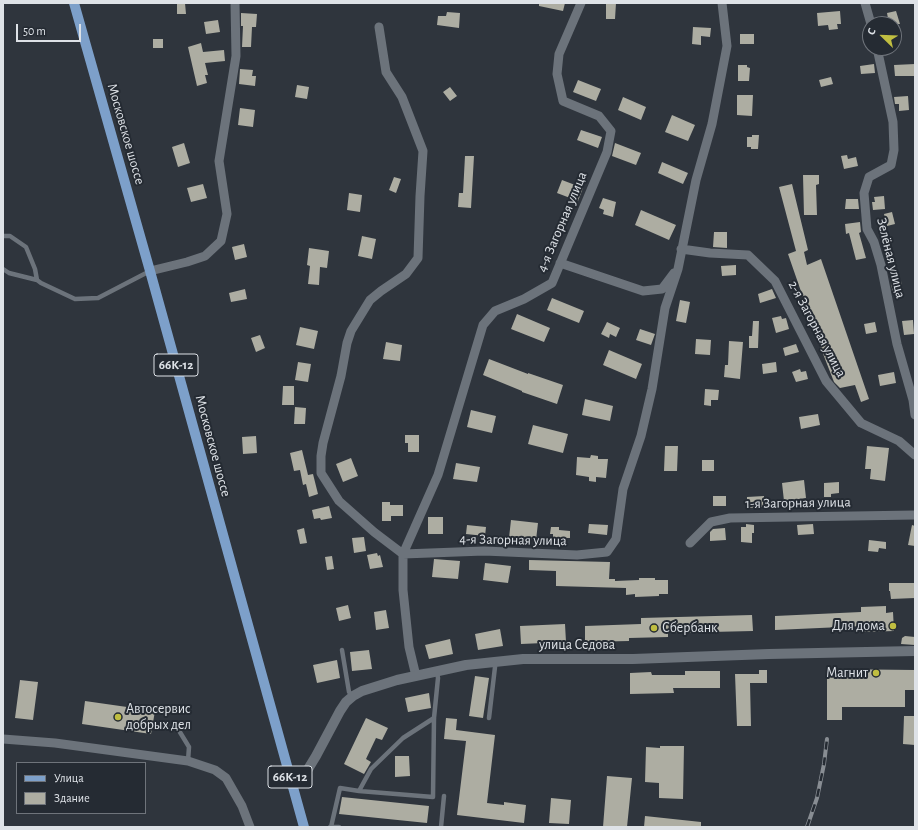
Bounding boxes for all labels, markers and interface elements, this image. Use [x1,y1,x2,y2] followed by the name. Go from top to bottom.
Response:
[18,16,83,42] scale bar
[862,16,902,56] north arrow
[23,25,46,37] text: 50 m
[865,27,878,36] text: С
[104,81,148,187] street label: Московское шоссе
[533,169,591,275] street label: 4-я Загорная улица
[873,216,909,300] street label: Зелёная улица
[784,278,850,380] street label: 2-я Загорная улица
[154,354,198,376] road number: 66К-12
[191,393,235,499] street label: Московское шоссе
[745,494,851,512] street label: 1-я Загорная улица
[459,531,567,549] street label: 4-я Загорная улица
[832,618,885,634] place label: Для дома
[662,620,717,636] place label: Сбербанк
[888,621,898,631] marker: Для дома
[649,623,659,633] marker: Сбербанк
[539,637,615,653] street label: улица Седова
[826,665,868,681] place label: Магнит
[871,668,881,678] marker: Магнит
[126,701,191,734] place label: Автосервис добрых дел
[113,712,123,722] marker: Автосервис добрых дел
[16,762,146,814] legend
[268,766,312,788] road number: 66К-12
[54,772,84,784] text: Улица
[54,792,90,804] text: Здание

